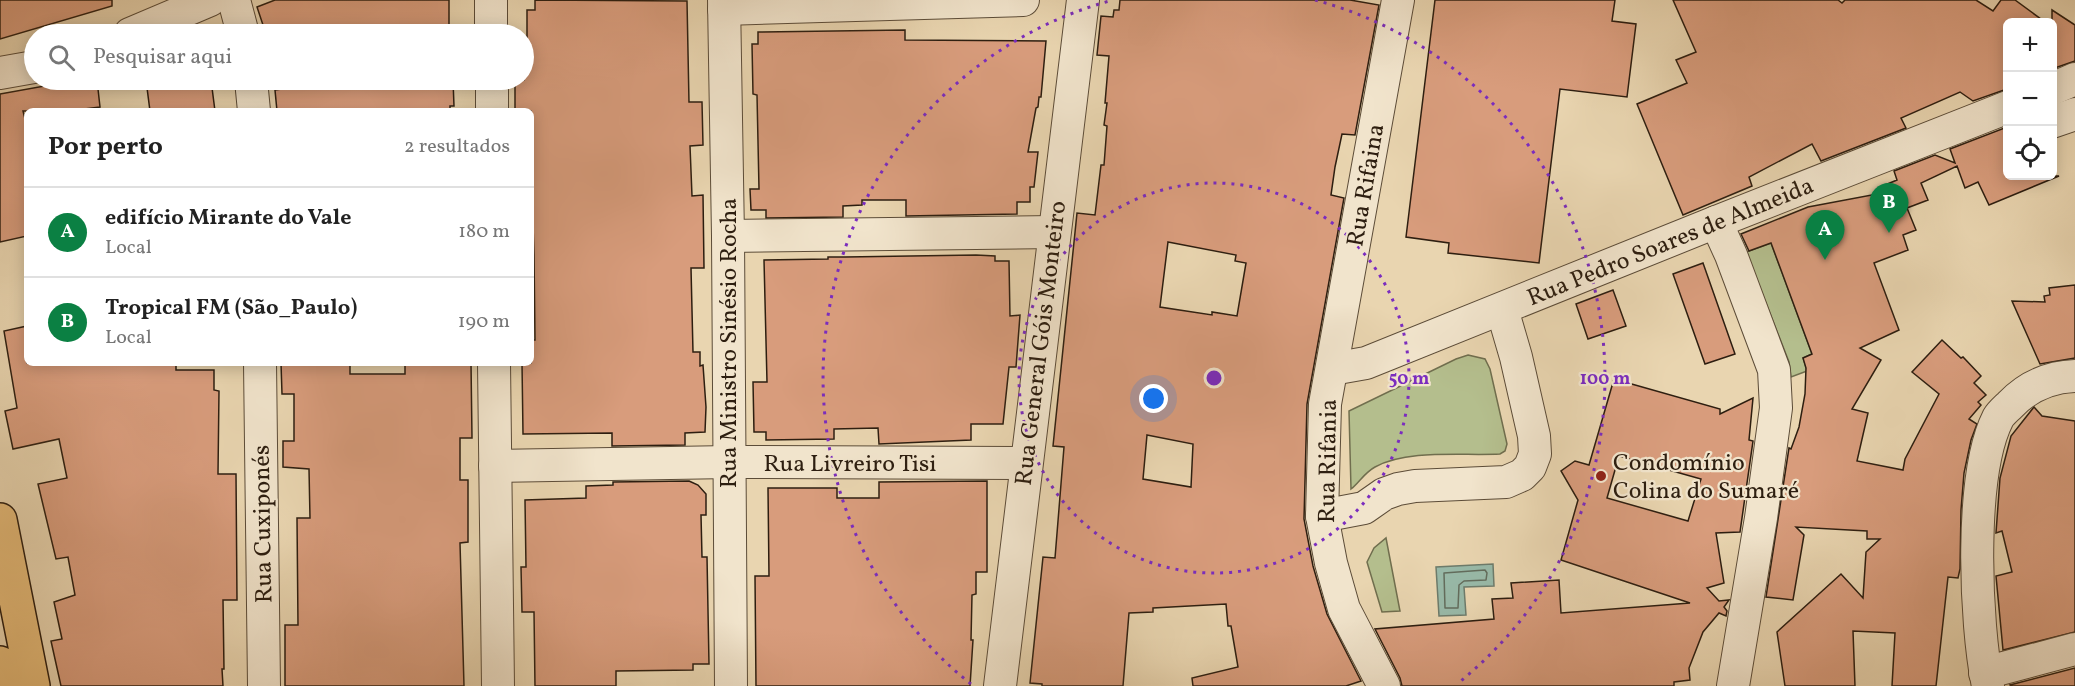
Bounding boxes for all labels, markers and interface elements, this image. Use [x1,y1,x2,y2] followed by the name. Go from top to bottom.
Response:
[2003,18,2057,180] map controls
[2003,18,2057,72] button: +
[24,24,534,90] search box
[45,41,78,74] icon: search
[93,42,232,73] text: Pesquisar aqui
[2003,72,2057,126] button: −
[1339,121,1394,249] street label: Rua Rifaina
[2003,126,2057,180] button: locate
[48,129,163,165] text: Por perto
[404,133,510,161] text: 2 resultados
[1522,170,1819,316] street label: Rua Pedro Soares de Almeida
[1870,184,1908,233] pin: B
[713,198,747,488] street label: Rua Ministro Sinésio Rocha
[1008,199,1076,487] street label: Rua General Góis Monteiro
[105,203,352,234] text: edifício Mirante do Vale
[1806,210,1844,260] pin: A
[60,218,75,246] text: A
[458,218,510,246] text: 180 m
[105,234,152,262] text: Local
[105,293,357,324] text: Tropical FM (São_Paulo)
[61,308,74,336] text: B
[458,308,510,336] text: 190 m
[105,324,152,352] text: Local
[1389,367,1429,392] text: 50 m
[1580,367,1630,392] text: 100 m
[1204,368,1224,388] centre of rings
[1139,384,1168,413] your location
[1311,399,1347,523] street label: Rua Rifania
[246,445,282,603] street label: Rua Cuxiponés
[1613,447,1799,509] place label: Condomínio Colina do Sumaré
[763,448,937,482] street label: Rua Livreiro Tisi
[1594,469,1608,483] marker: Condomínio Colina do Sumaré

